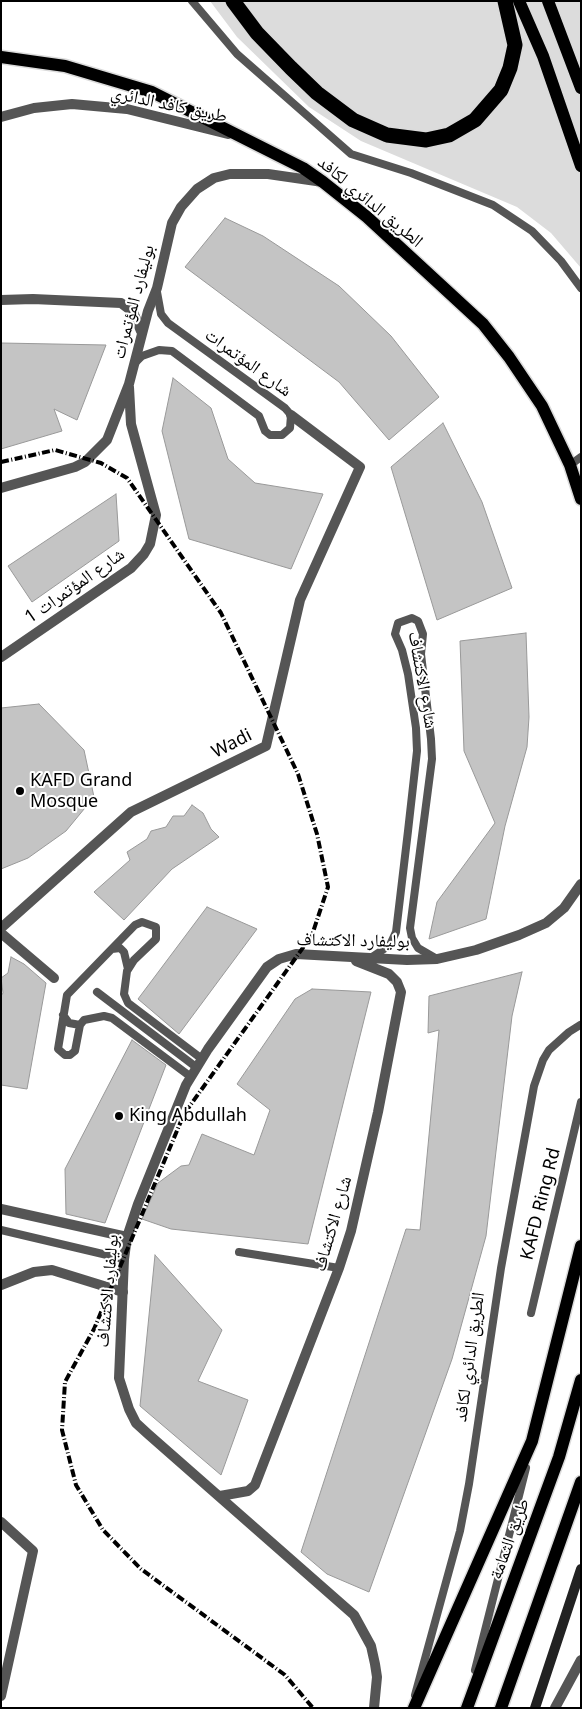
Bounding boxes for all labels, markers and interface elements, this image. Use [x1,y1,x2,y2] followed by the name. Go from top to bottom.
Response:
[109,82,229,128] street label: طريق كافد الدائري
[313,152,427,252] street label: الطريق الدائري لكافد
[108,243,160,361] street label: بوليفارد المؤتمرات
[200,324,296,402] street label: شارع المؤتمرات
[21,544,129,628] street label: شارع المؤتمرات 1
[403,630,441,730] street label: شارع الاكتشاف
[208,725,256,763] street label: Wadi
[30,770,132,812] place label: KAFD Grand Mosque
[14,785,26,797] marker: KAFD Grand Mosque
[296,929,410,953] street label: بوليفارد الاكتشاف
[129,1105,247,1127] place label: King Abdullah
[113,1110,125,1122] marker: King Abdullah
[517,1146,565,1262] street label: KAFD Ring Rd
[309,1174,357,1274] street label: شارع الاكتشاف
[92,1233,124,1349] street label: بوليفارد الاكتشاف
[450,1291,490,1423] street label: الطريق الدائري لكافد
[485,1496,535,1582] street label: طريق الثمامة

